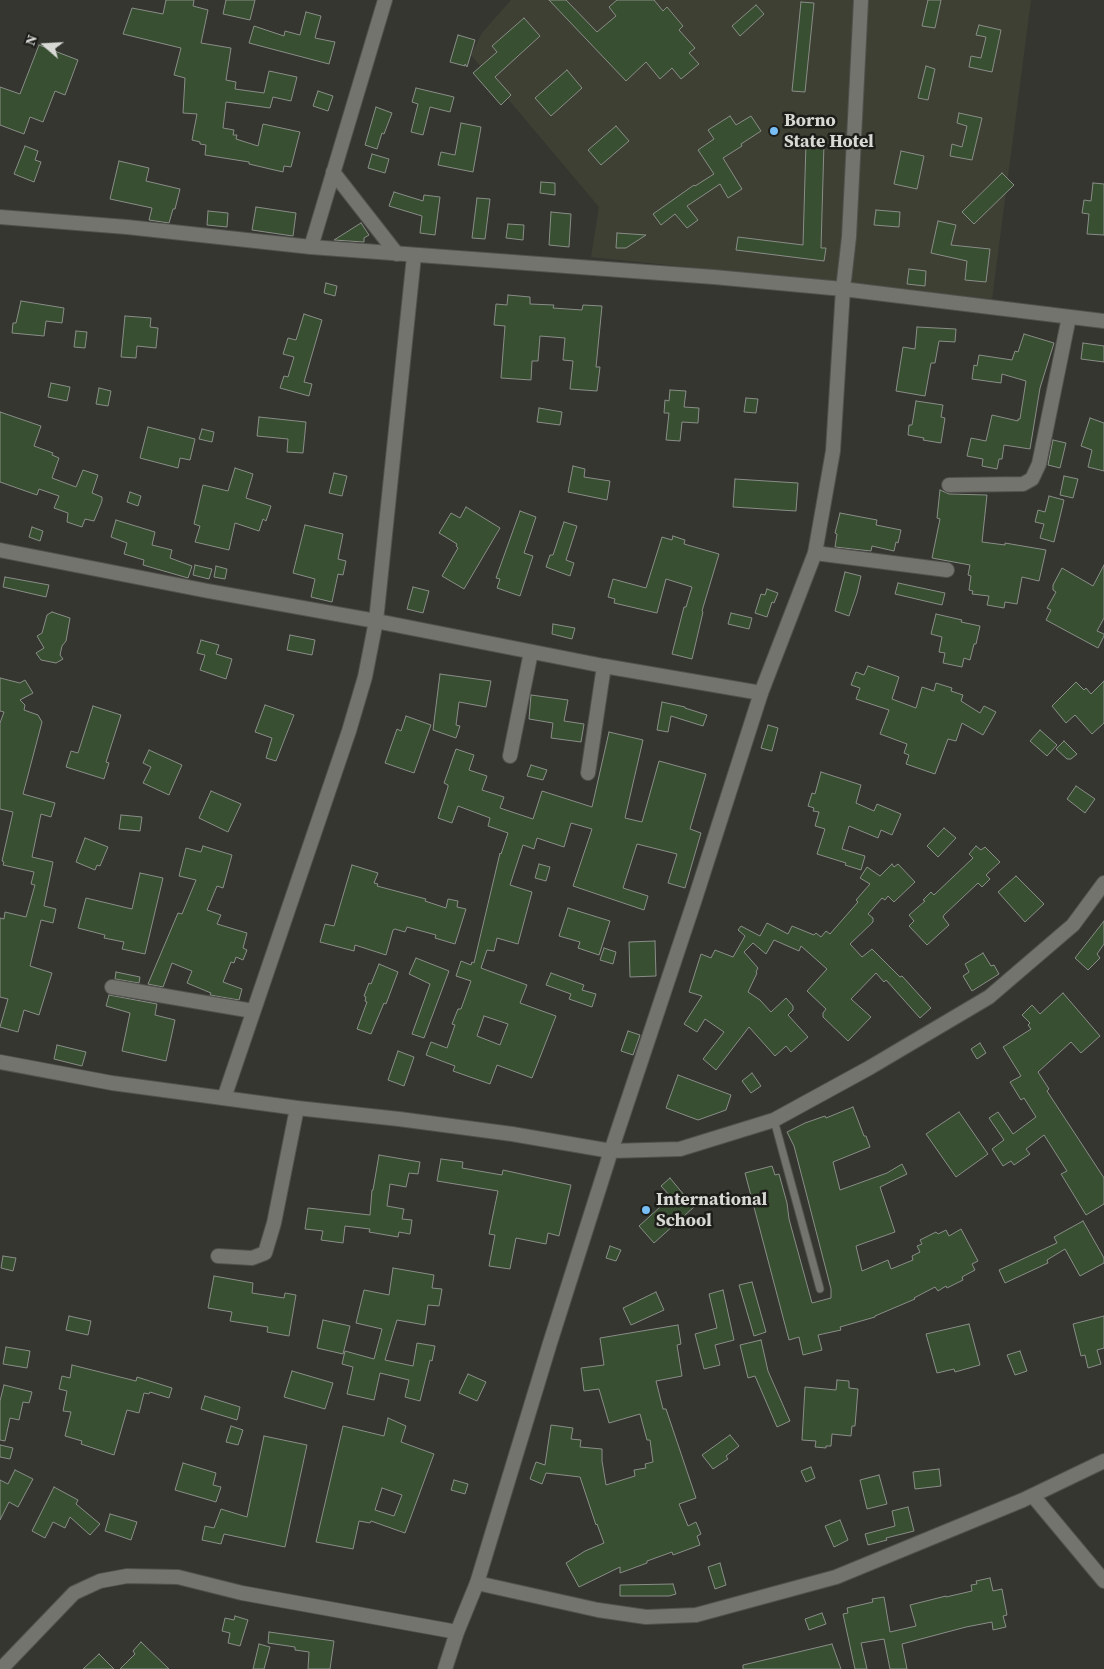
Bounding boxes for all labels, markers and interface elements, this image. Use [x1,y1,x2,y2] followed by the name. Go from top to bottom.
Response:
[20,20,70,70] north arrow
[20,32,42,48] text: N
[784,110,874,152] place label: Borno State Hotel
[768,125,780,137] marker: Borno State Hotel
[656,1189,767,1232] place label: International School
[640,1204,652,1216] marker: International School

